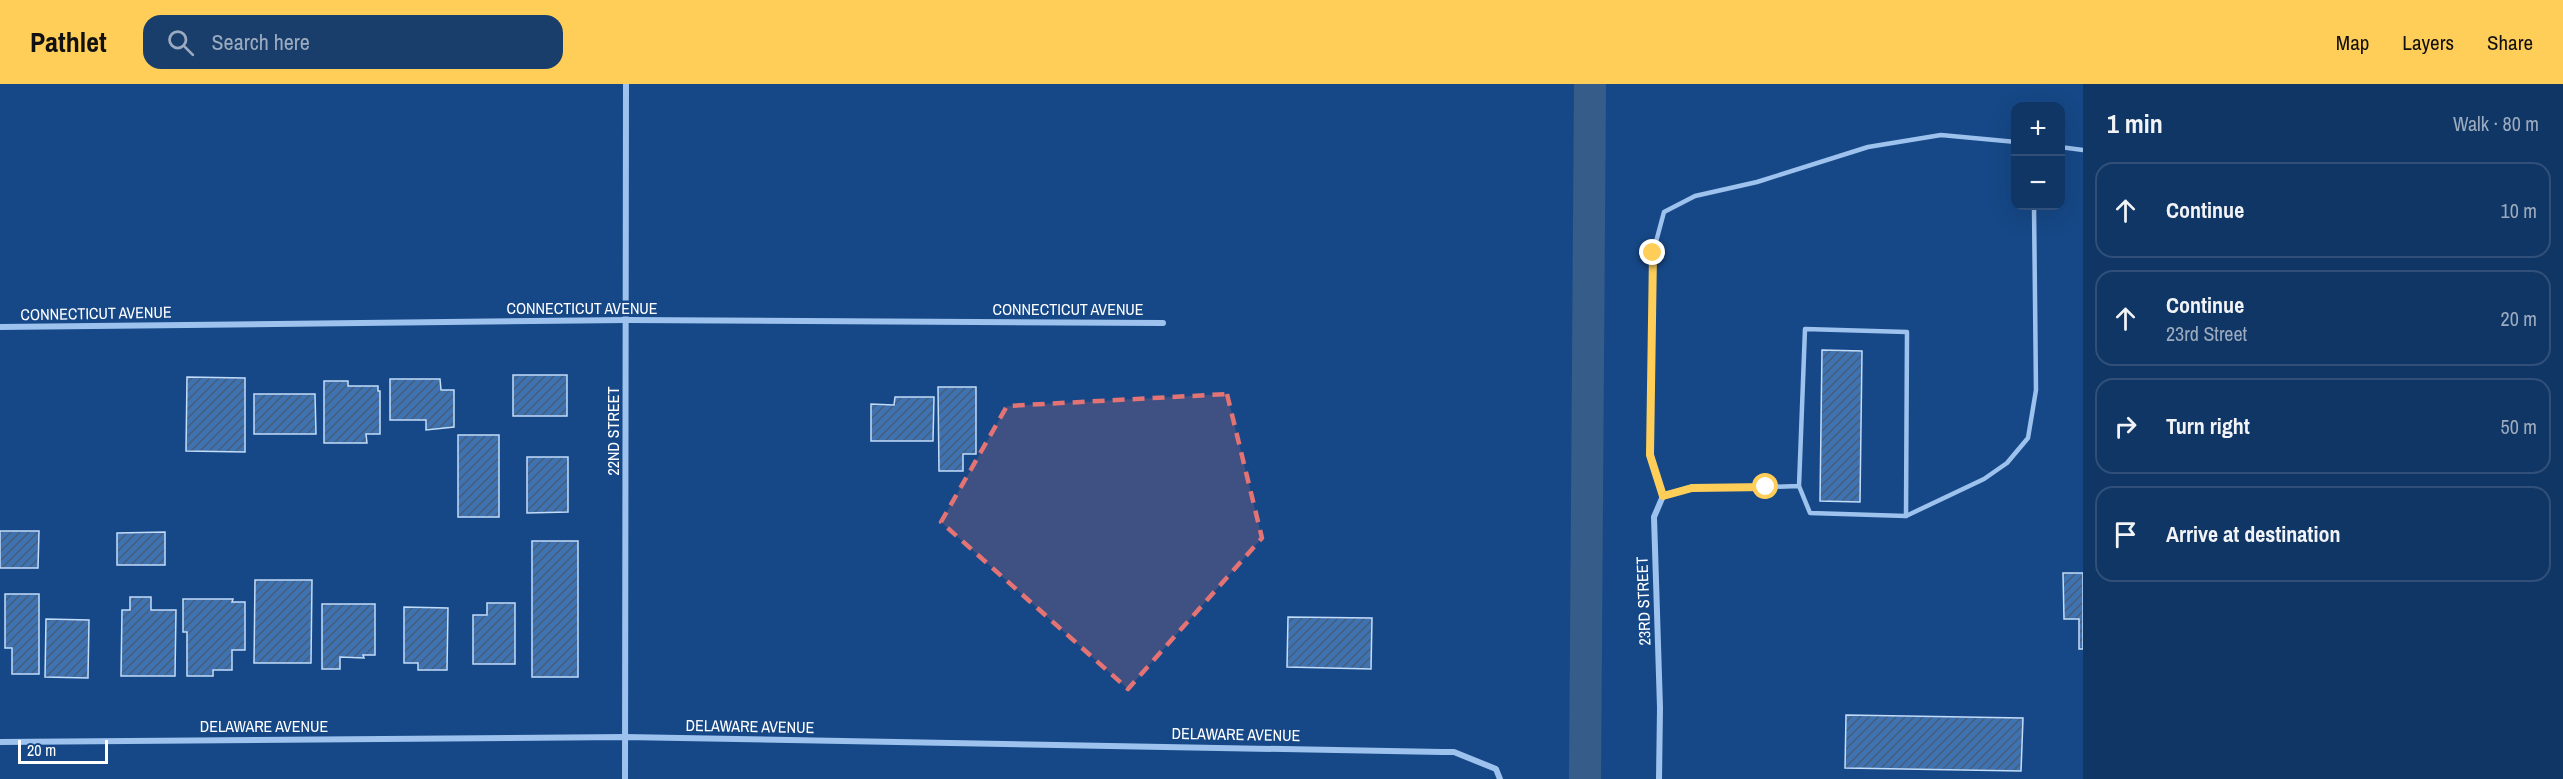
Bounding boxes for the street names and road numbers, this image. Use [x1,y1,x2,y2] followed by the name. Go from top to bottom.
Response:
[506,297,658,319] street label: CONNECTICUT AVENUE
[992,298,1144,320] street label: CONNECTICUT AVENUE
[20,301,172,325] street label: CONNECTICUT AVENUE
[602,387,624,475] street label: 22ND STREET
[1630,556,1656,646] street label: 23RD STREET
[686,714,814,738] street label: DELAWARE AVENUE
[200,715,328,737] street label: DELAWARE AVENUE
[1172,722,1300,746] street label: DELAWARE AVENUE

